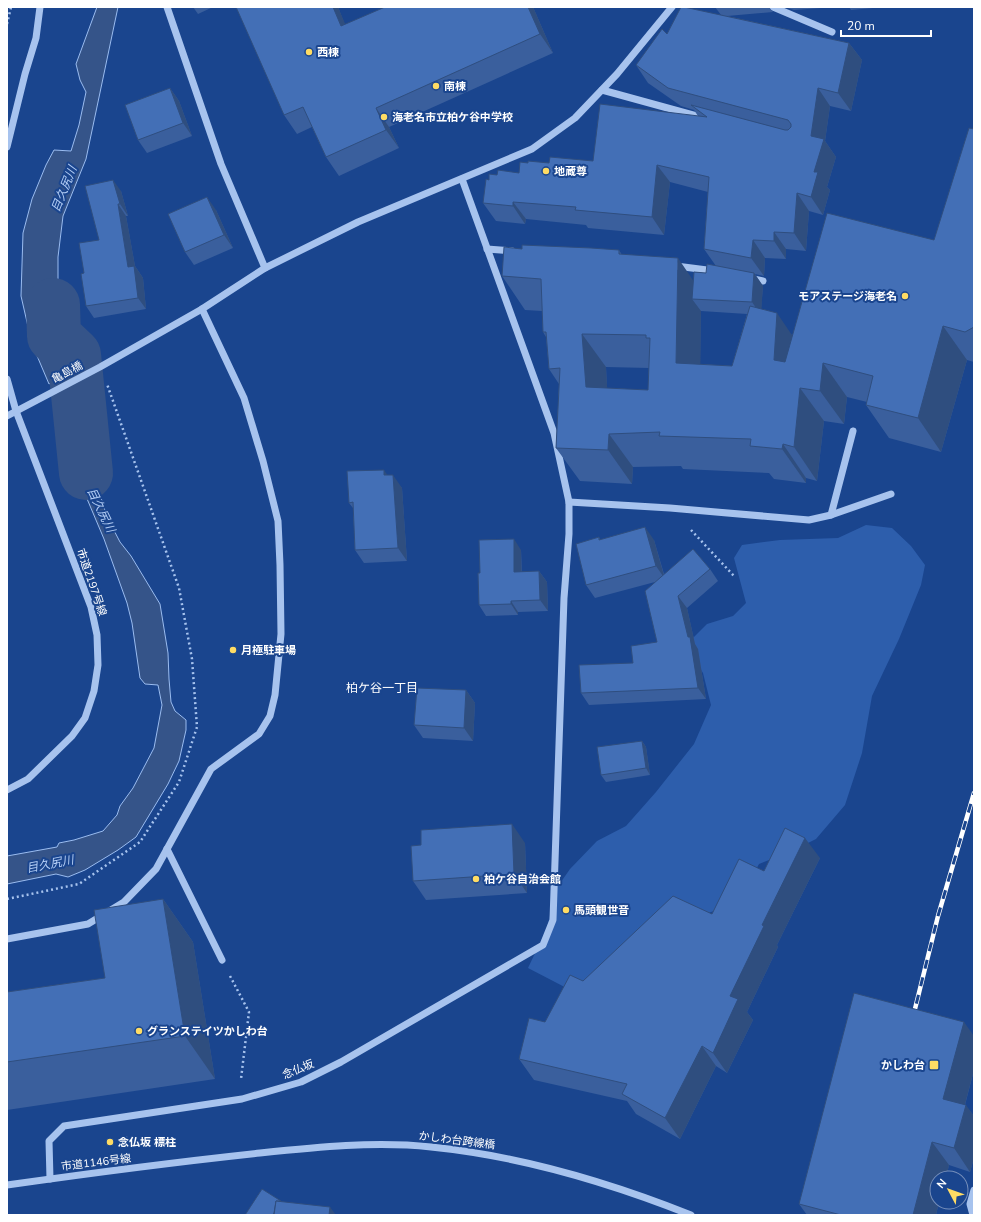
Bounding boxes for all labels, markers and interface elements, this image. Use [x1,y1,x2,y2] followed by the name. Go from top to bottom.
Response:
[841,12,931,38] scale bar
[847,18,875,34] text: 20 m
[317,45,339,60] place label: 西棟
[304,47,314,57] marker: 西棟
[444,79,466,94] place label: 南棟
[431,81,441,91] marker: 南棟
[392,110,513,125] place label: 海老名市立柏ケ谷中学校
[379,112,389,122] marker: 海老名市立柏ケ谷中学校
[48,162,81,214] water label: 目久尻川
[554,164,587,179] place label: 地蔵尊
[541,166,551,176] marker: 地蔵尊
[798,289,897,304] place label: モアステージ海老名
[900,291,910,301] marker: モアステージ海老名
[49,358,85,387] street label: 亀島橋
[83,485,120,537] water label: 目久尻川
[73,546,110,618] street label: 市道2197号線
[241,643,296,658] place label: 月極駐車場
[228,645,238,655] marker: 月極駐車場
[346,680,418,696] district label: 柏ケ谷一丁目
[25,851,77,876] water label: 目久尻川
[484,872,561,887] place label: 柏ケ谷自治会館
[471,874,481,884] marker: 柏ケ谷自治会館
[574,903,629,918] place label: 馬頭観世音
[561,905,571,915] marker: 馬頭観世音
[147,1024,268,1039] place label: グランステイツかしわ台
[134,1026,144,1036] marker: グランステイツかしわ台
[280,1056,316,1083] street label: 念仏坂
[881,1058,925,1073] place label: かしわ台
[928,1059,940,1071] marker: かしわ台
[418,1128,496,1153] street label: かしわ台跨線橋
[118,1135,176,1150] place label: 念仏坂 標柱
[105,1137,115,1147] marker: 念仏坂 標柱
[60,1151,132,1174] street label: 市道1146号線
[929,1170,969,1210] north arrow
[933,1176,950,1192] text: N

